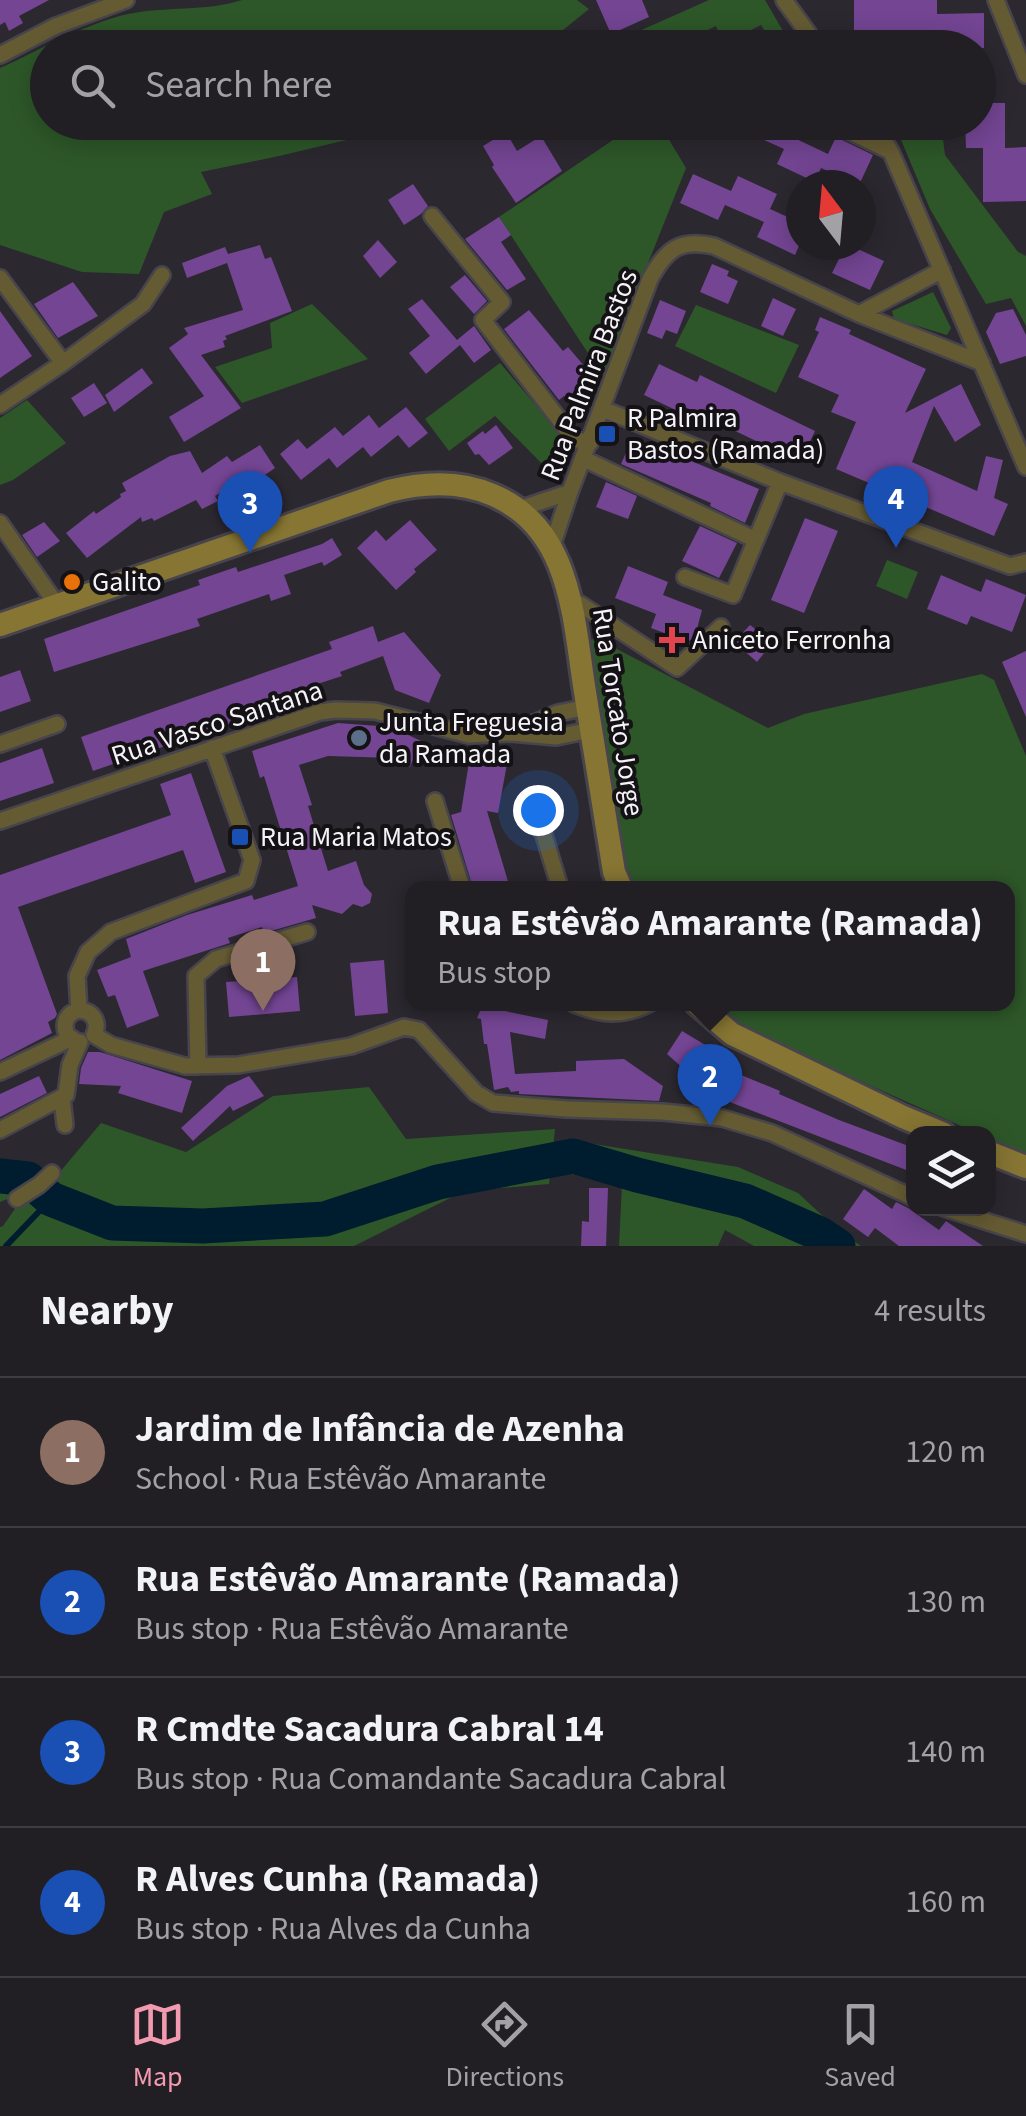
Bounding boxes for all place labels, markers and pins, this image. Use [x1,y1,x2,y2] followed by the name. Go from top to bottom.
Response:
[627,398,824,470] place label: R Palmira Bastos (Ramada)
[596,423,618,445] marker: R Palmira Bastos (Ramada)
[864,466,928,548] pin: 4
[218,470,282,553] pin: 3
[92,562,162,602] place label: Galito
[61,571,83,593] marker: Galito
[692,620,891,660] place label: Aniceto Ferronha
[661,629,683,651] marker: Aniceto Ferronha
[379,702,564,774] place label: Junta Freguesia da Ramada
[348,727,370,749] marker: Junta Freguesia da Ramada
[260,817,452,857] place label: Rua Maria Matos
[229,826,251,848] marker: Rua Maria Matos
[230,928,296,1011] pin: 1
[678,1044,742,1126] pin: 2

